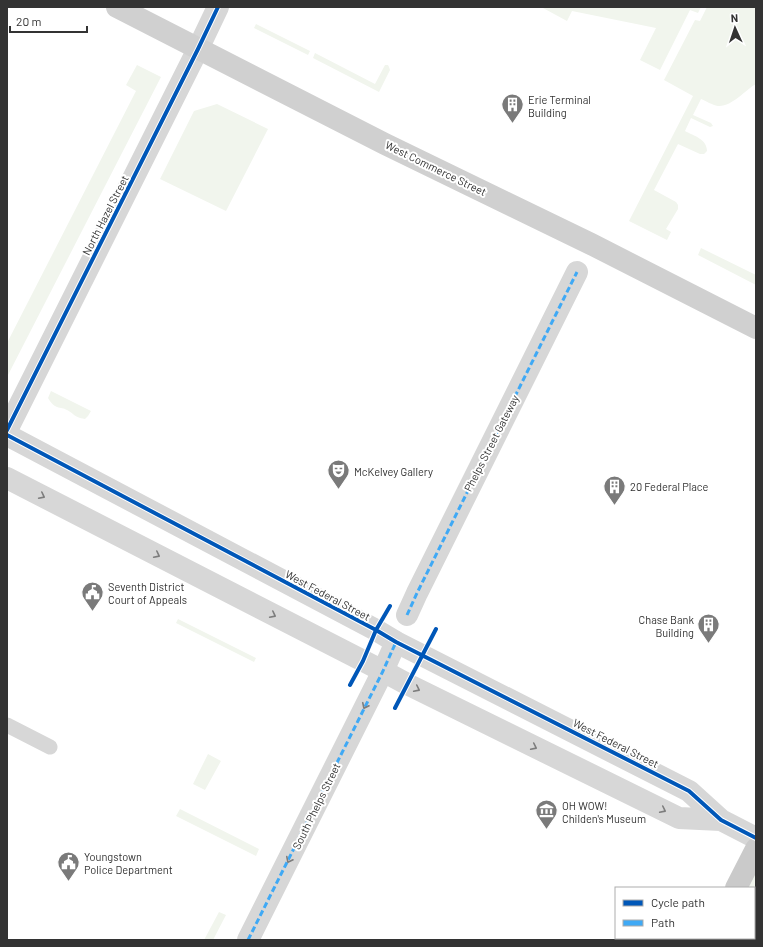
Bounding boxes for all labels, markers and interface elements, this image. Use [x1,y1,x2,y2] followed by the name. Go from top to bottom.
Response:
[10,8,87,34] scale bar
[715,8,755,48] north arrow
[730,11,738,24] text: N
[16,14,42,28] text: 20 m
[499,92,525,125] building icon: Erie Terminal Building
[528,93,591,119] place label: Erie Terminal Building
[383,138,489,198] street label: West Commerce Street
[79,173,131,257] street label: North Hazel Street
[461,392,521,494] street label: Phelps Street Gateway
[326,458,352,491] theatre icon: McKelvey Gallery
[354,465,433,478] place label: McKelvey Gallery
[601,473,627,506] building icon: 20 Federal Place
[630,480,709,493] place label: 20 Federal Place
[37,491,45,499] one-way arrow
[153,551,161,558] one-way arrow
[283,567,373,623] street label: West Federal Street
[80,579,106,612] public building icon: Seventh District Court of Appeals
[108,580,187,606] place label: Seventh District Court of Appeals
[269,610,276,618] one-way arrow
[696,612,722,645] building icon: Chase Bank Building
[639,613,694,639] place label: Chase Bank Building
[413,684,420,692] one-way arrow
[362,702,370,709] one-way arrow
[571,716,661,770] street label: West Federal Street
[530,742,537,750] one-way arrow
[289,761,343,851] street label: South Phelps Street
[533,798,559,831] museum icon: OH WOW! Childen's Museum
[562,799,646,825] place label: OH WOW! Childen's Museum
[659,805,666,813] one-way arrow
[55,849,81,882] public building icon: Youngstown Police Department
[84,850,173,876] place label: Youngstown Police Department
[286,856,294,863] one-way arrow
[615,887,755,939] legend
[651,895,705,909] text: Cycle path
[651,915,675,929] text: Path

